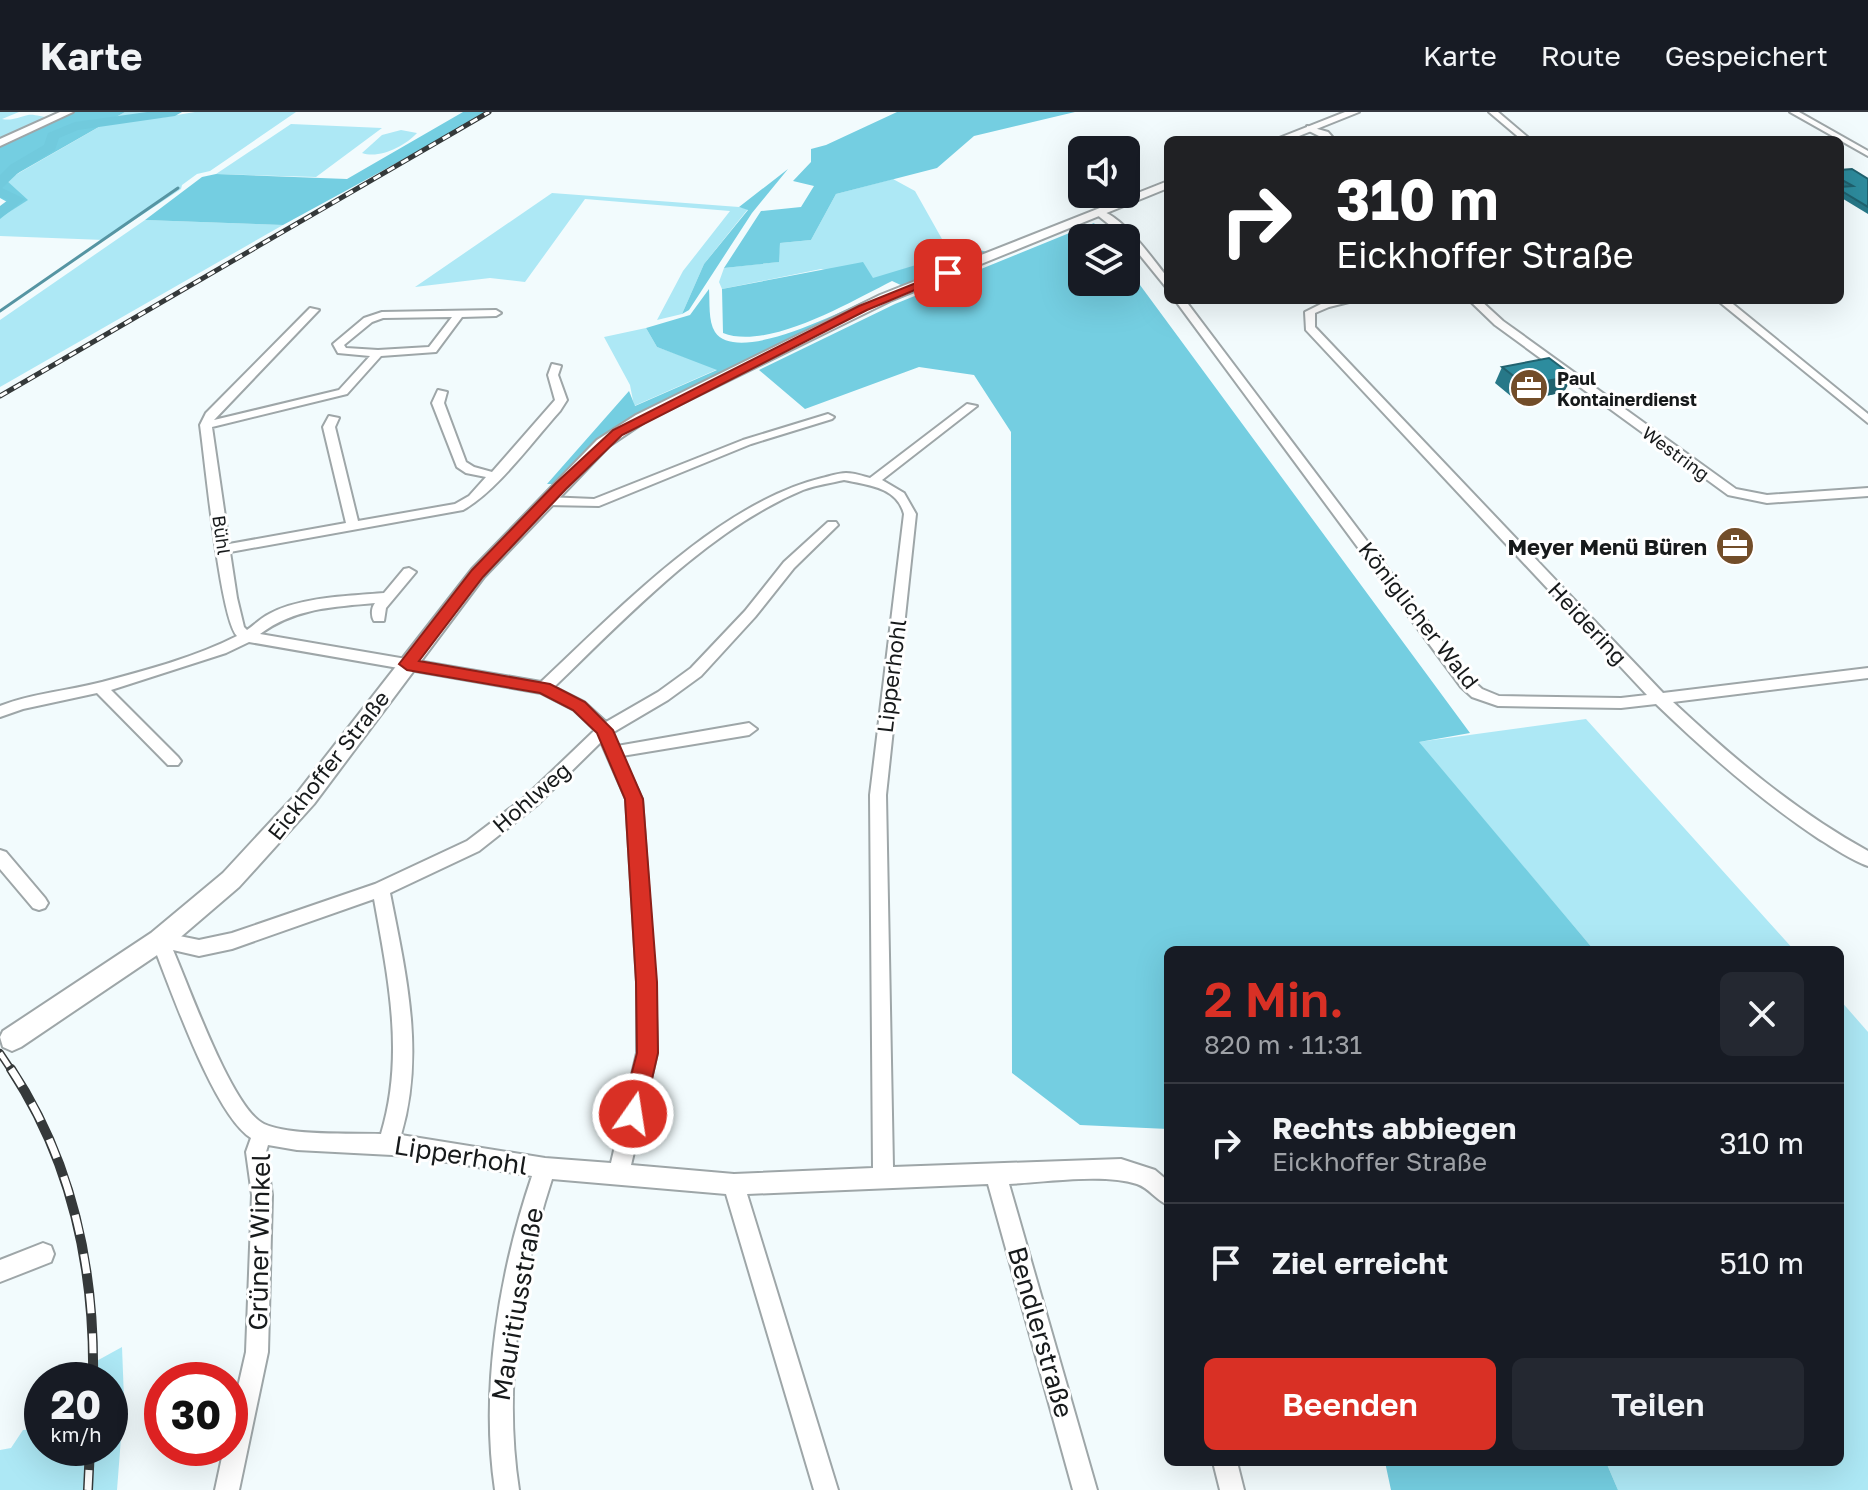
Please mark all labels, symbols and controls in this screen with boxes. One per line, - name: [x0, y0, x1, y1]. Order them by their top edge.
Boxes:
- text: Karte: [40, 33, 142, 78]
- text: Karte: [1423, 39, 1497, 72]
- text: Route: [1541, 39, 1621, 72]
- text: Gespeichert: [1665, 39, 1828, 72]
- map controls: [1068, 136, 1140, 296]
- button: sound: [1068, 136, 1140, 208]
- text: 310 m: [1336, 165, 1498, 232]
- icon: right: [1204, 168, 1308, 272]
- button: layers: [1068, 224, 1140, 296]
- text: Eickhoffer Straße: [1336, 233, 1634, 276]
- pin: [914, 239, 982, 307]
- icon: arrive: [926, 251, 970, 295]
- office icon: Paul Kontainerdienst: [1508, 367, 1550, 409]
- place label: Paul Kontainerdienst: [1557, 367, 1697, 410]
- street label: Westring: [1638, 421, 1714, 485]
- street label: Bühl: [208, 514, 236, 556]
- office icon: Meyer Menü Büren: [1714, 525, 1756, 567]
- place label: Meyer Menü Büren: [1507, 533, 1707, 560]
- street label: Königlicher Wald: [1353, 536, 1485, 694]
- street label: Heidering: [1543, 576, 1633, 670]
- street label: Lipperhohl: [871, 618, 911, 734]
- street label: Eickhoffer Straße: [261, 685, 395, 845]
- street label: Hohlweg: [487, 756, 575, 838]
- text: 2 Min.: [1204, 970, 1344, 1028]
- button: close: [1720, 972, 1804, 1056]
- text: 820 m · 11:31: [1204, 1029, 1362, 1060]
- position arrow: [591, 1072, 675, 1156]
- text: Rechts abbiegen: [1272, 1110, 1516, 1146]
- icon: right: [1204, 1121, 1248, 1165]
- text: 310 m: [1719, 1125, 1804, 1161]
- street label: Lipperhohl: [392, 1129, 530, 1181]
- text: Eickhoffer Straße: [1272, 1146, 1487, 1177]
- street label: Grüner Winkel: [242, 1153, 276, 1331]
- street label: Mauritiusstraße: [485, 1205, 549, 1403]
- icon: arrive: [1204, 1241, 1248, 1285]
- street label: Bendlerstraße: [1002, 1243, 1080, 1421]
- text: Ziel erreicht: [1272, 1245, 1448, 1281]
- text: 510 m: [1719, 1245, 1804, 1281]
- button: Beenden: [1204, 1358, 1496, 1450]
- button: Teilen: [1512, 1358, 1804, 1450]
- speed limit sign: 30: [144, 1362, 248, 1466]
- text: 20: [51, 1380, 101, 1428]
- text: km/h: [51, 1422, 101, 1446]

